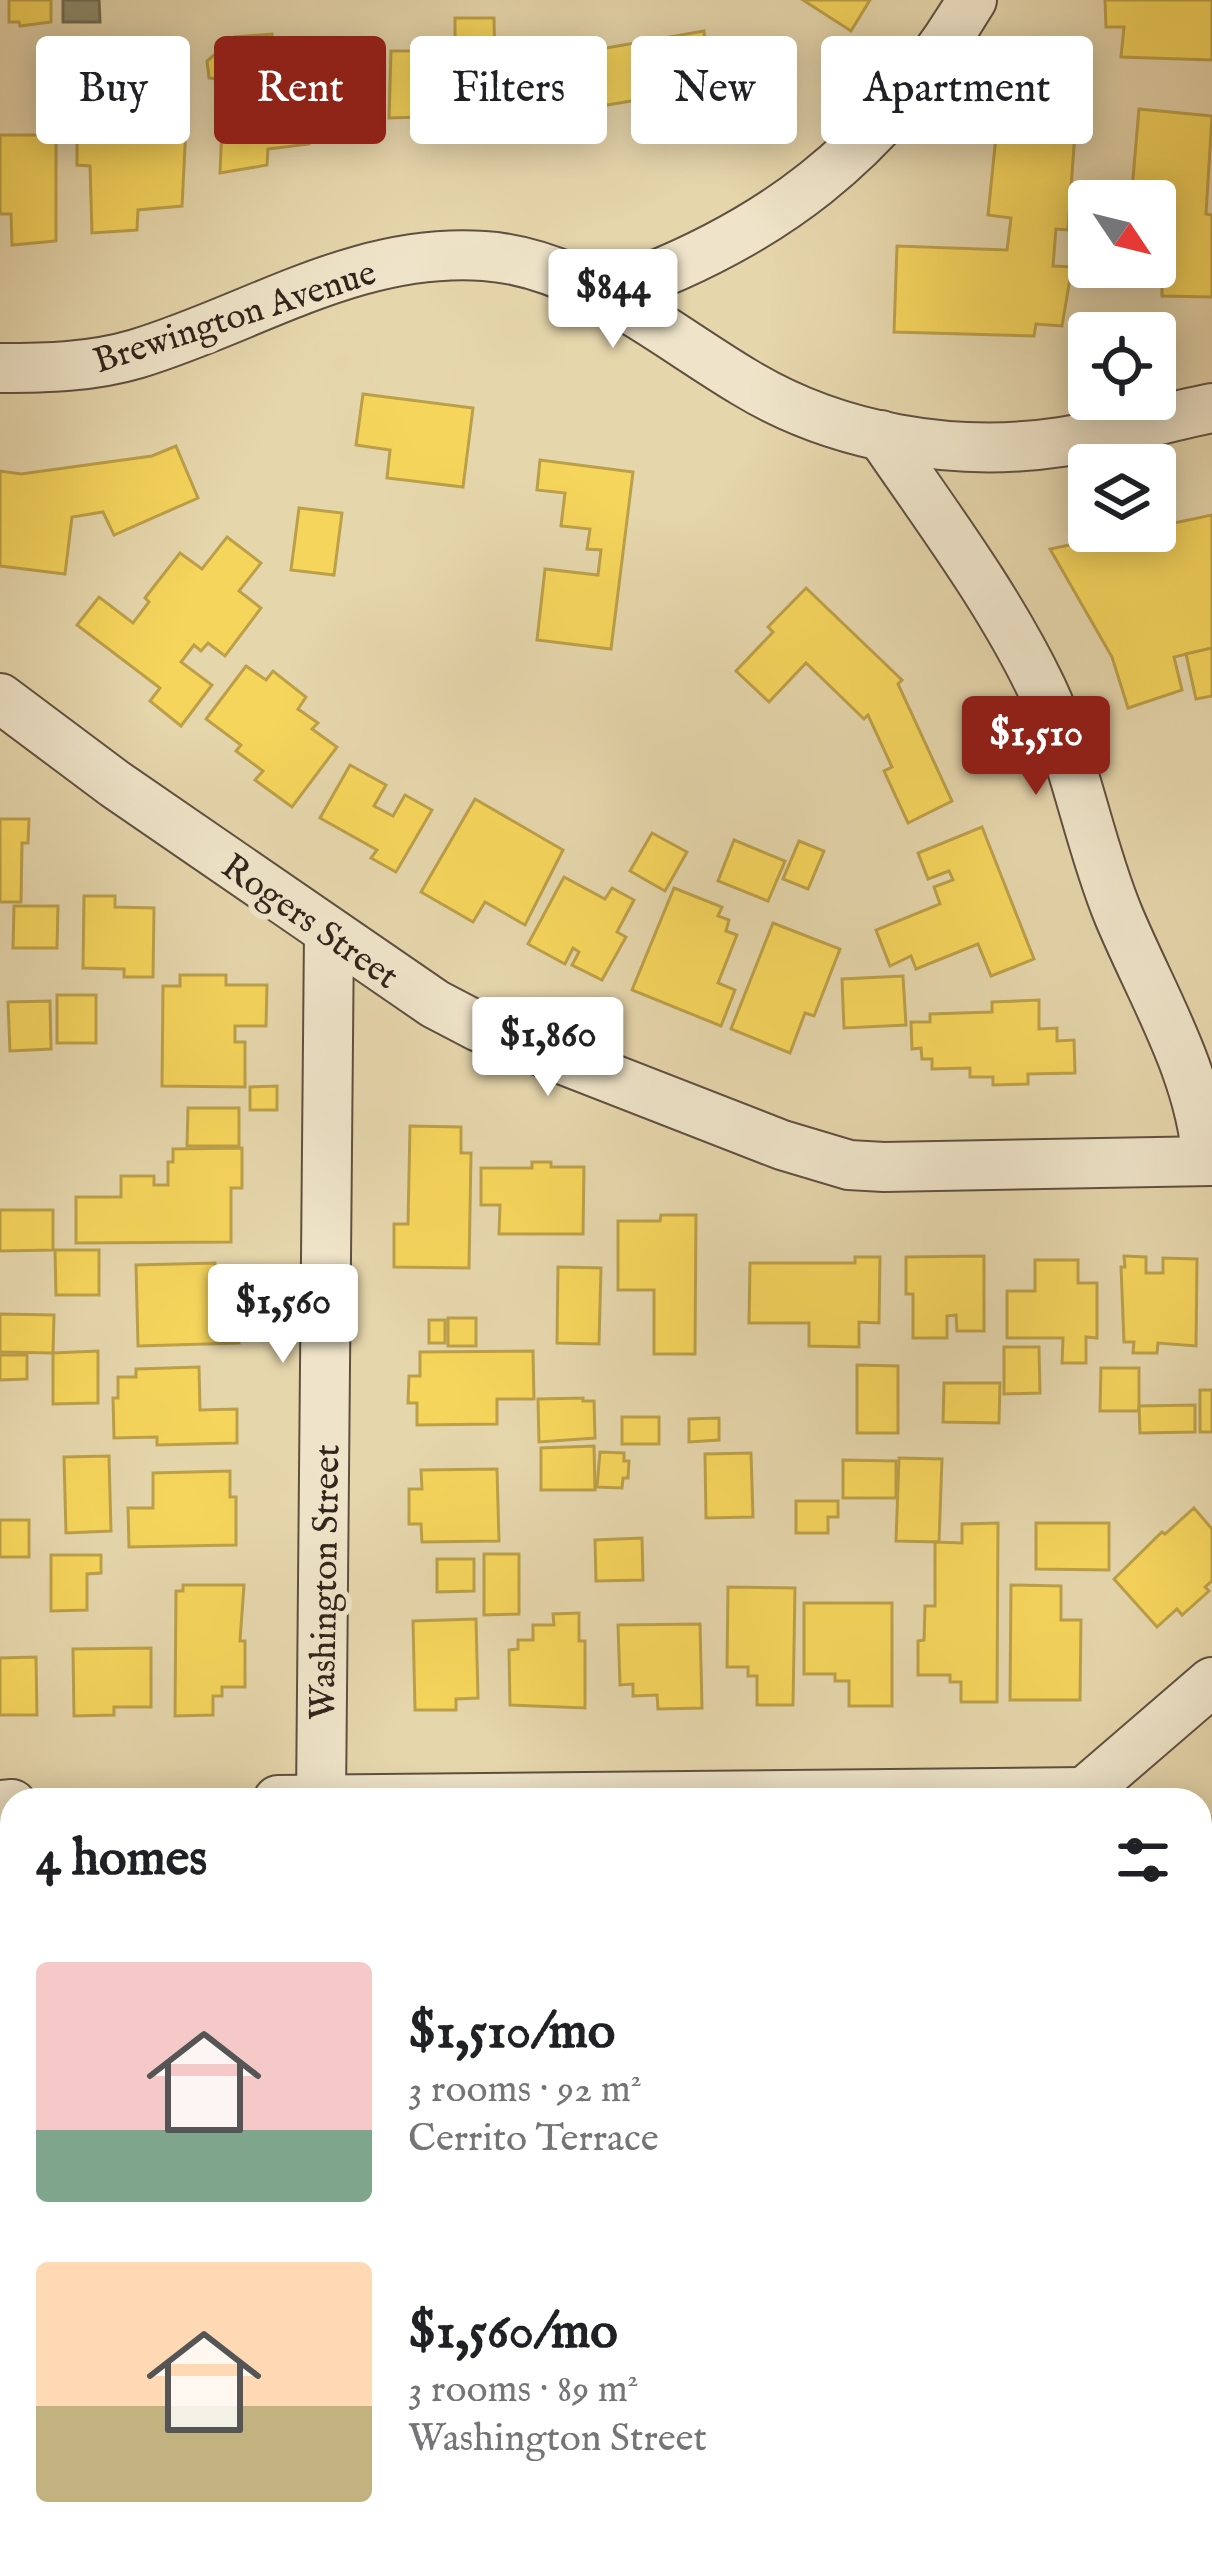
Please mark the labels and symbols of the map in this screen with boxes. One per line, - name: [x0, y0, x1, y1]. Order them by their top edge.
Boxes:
- north arrow: [1068, 180, 1176, 288]
- pin: $844: [542, 249, 684, 351]
- street label: Brewington Avenue: [88, 251, 382, 385]
- pin: $1,510: [938, 696, 1134, 798]
- street label: Rogers Street: [212, 845, 407, 1000]
- pin: $1,860: [450, 997, 646, 1099]
- pin: $1,560: [185, 1264, 381, 1366]
- street label: Washington Street: [301, 1444, 351, 1720]

